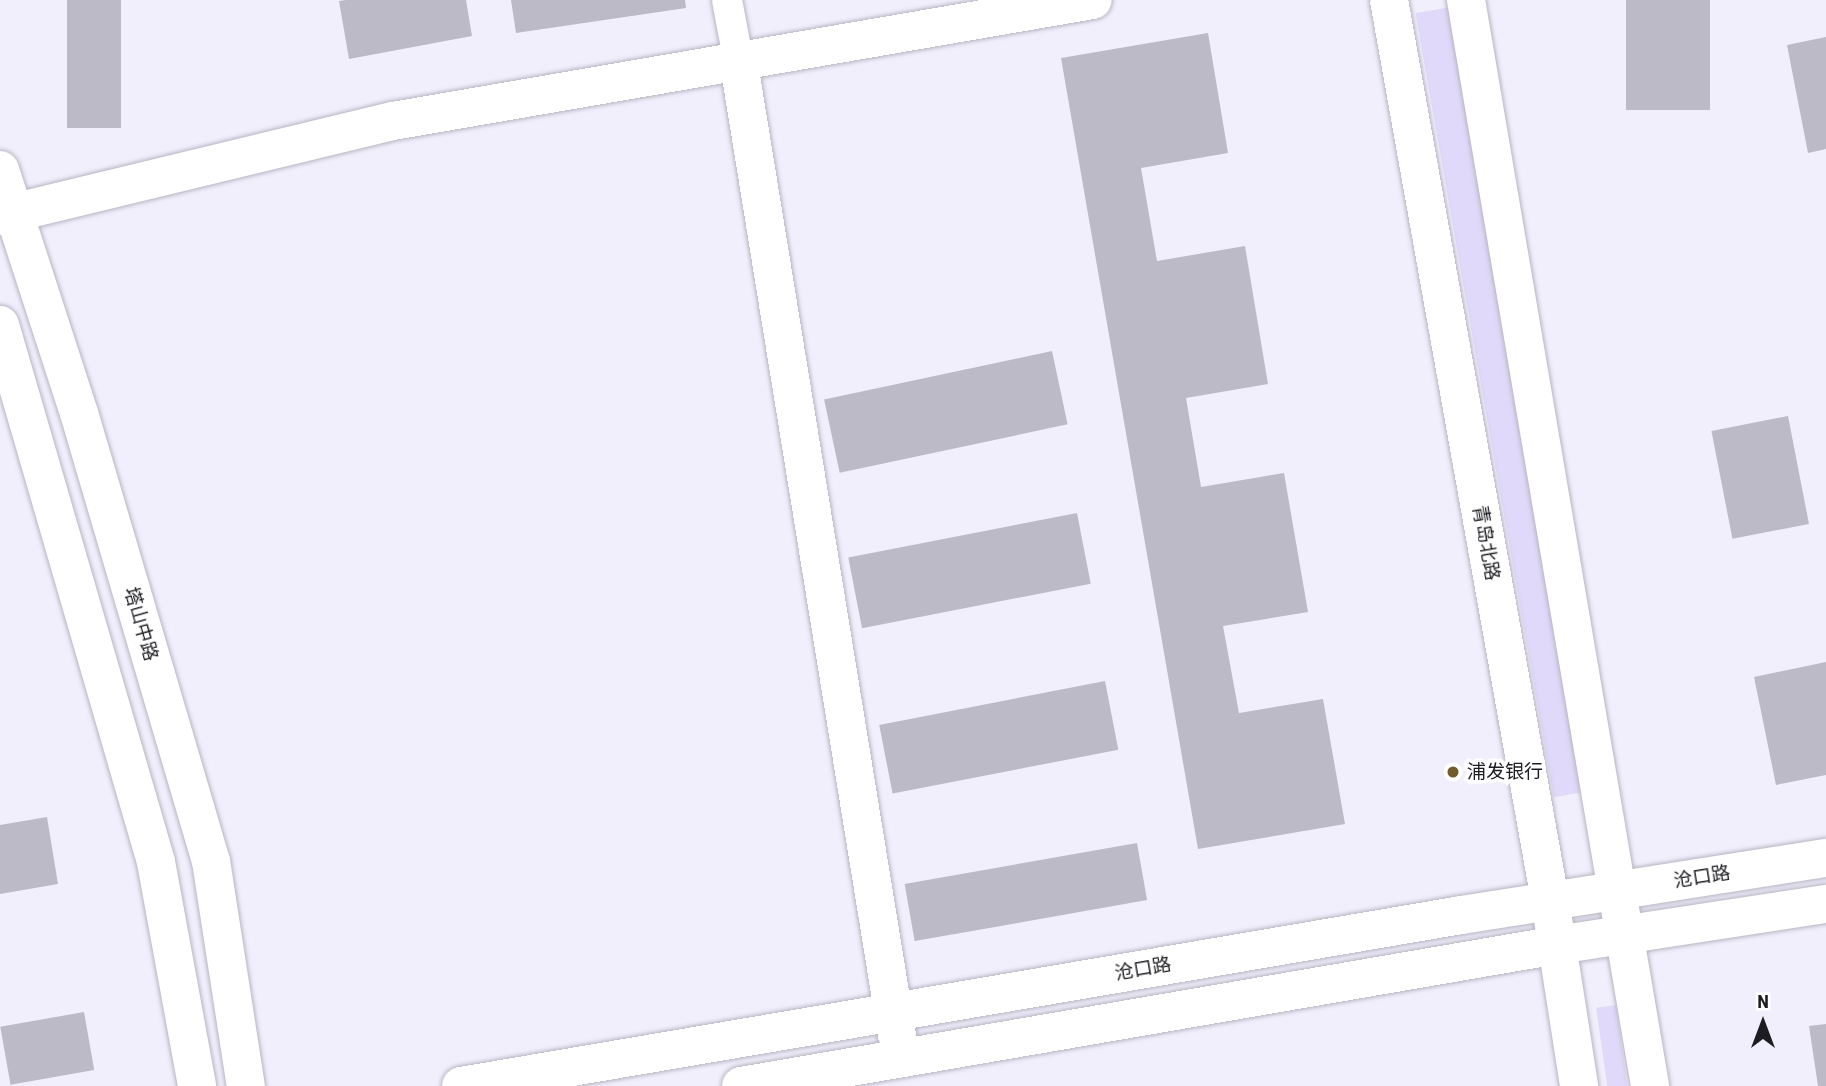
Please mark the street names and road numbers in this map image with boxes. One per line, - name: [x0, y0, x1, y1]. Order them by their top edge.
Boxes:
- street label: 青岛北路: [1468, 504, 1504, 582]
- street label: 塔山中路: [120, 584, 162, 664]
- street label: 沧口路: [1672, 861, 1732, 893]
- street label: 沧口路: [1113, 953, 1173, 985]

